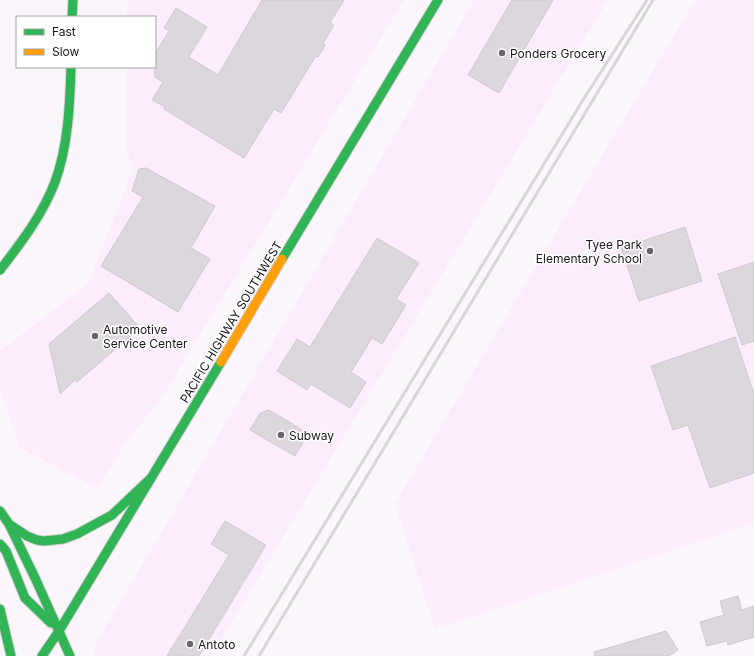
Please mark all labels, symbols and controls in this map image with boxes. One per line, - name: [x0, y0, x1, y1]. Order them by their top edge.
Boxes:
- legend: [16, 16, 156, 68]
- text: Fast: [52, 24, 76, 39]
- text: Slow: [52, 44, 80, 59]
- place label: Ponders Grocery: [510, 46, 606, 61]
- marker: Ponders Grocery: [497, 48, 507, 58]
- place label: Tyee Park Elementary School: [536, 237, 642, 266]
- street label: PACIFIC HIGHWAY SOUTHWEST: [177, 238, 285, 406]
- marker: Tyee Park Elementary School: [645, 246, 655, 256]
- place label: Automotive Service Center: [103, 322, 188, 351]
- marker: Automotive Service Center: [90, 331, 100, 341]
- place label: Subway: [289, 428, 334, 443]
- marker: Subway: [276, 430, 286, 440]
- place label: Antoto: [198, 637, 235, 652]
- marker: Antoto: [185, 639, 195, 649]

